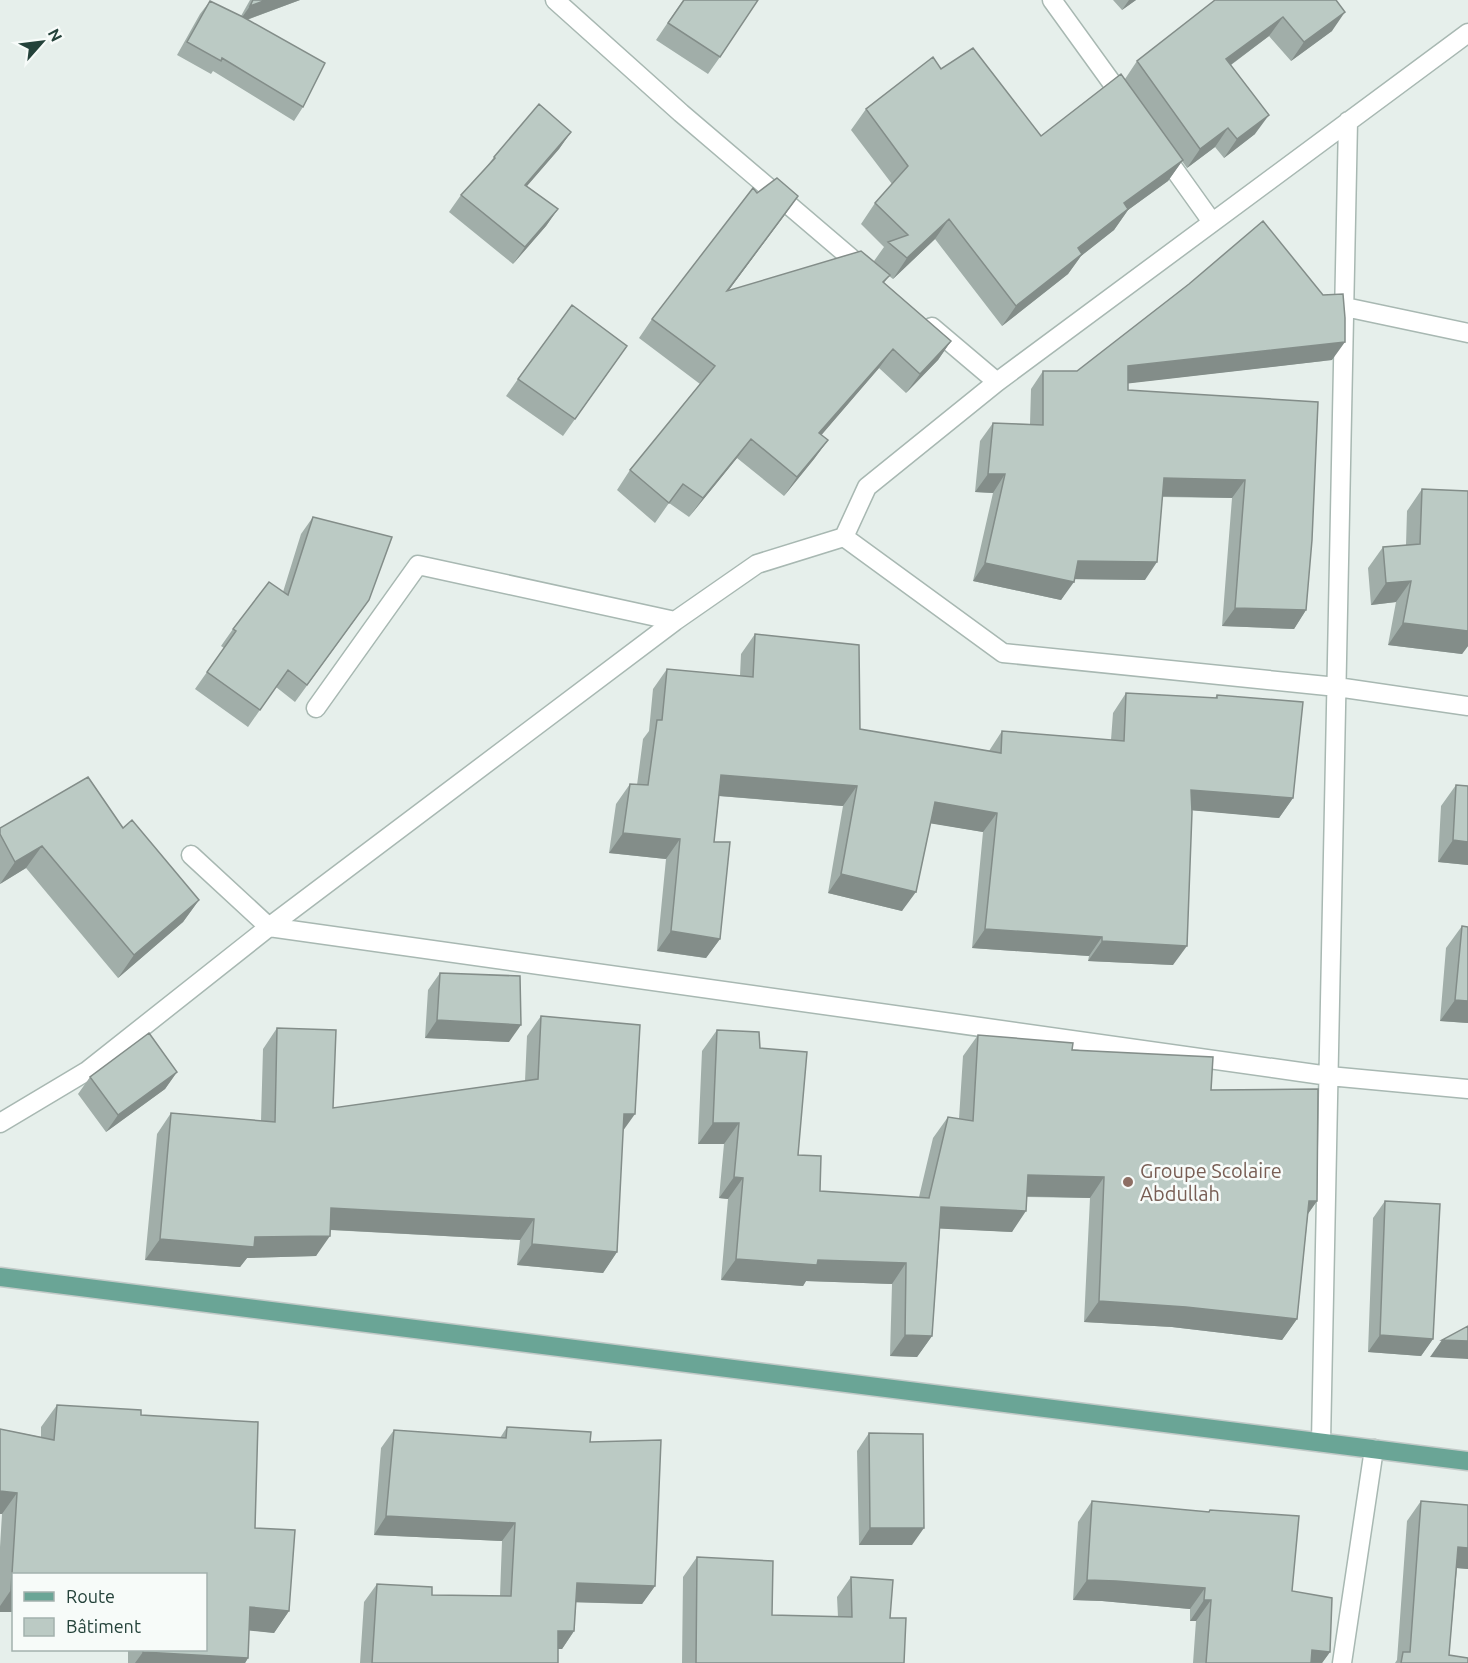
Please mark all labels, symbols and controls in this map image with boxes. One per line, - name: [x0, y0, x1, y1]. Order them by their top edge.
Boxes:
- north arrow: [12, 12, 72, 72]
- text: N: [44, 25, 66, 44]
- place label: Groupe Scolaire Abdullah: [1140, 1159, 1282, 1205]
- marker: Groupe Scolaire Abdullah: [1121, 1175, 1135, 1189]
- legend: [12, 1573, 207, 1651]
- text: Route: [66, 1586, 115, 1606]
- text: Bâtiment: [66, 1616, 141, 1636]

